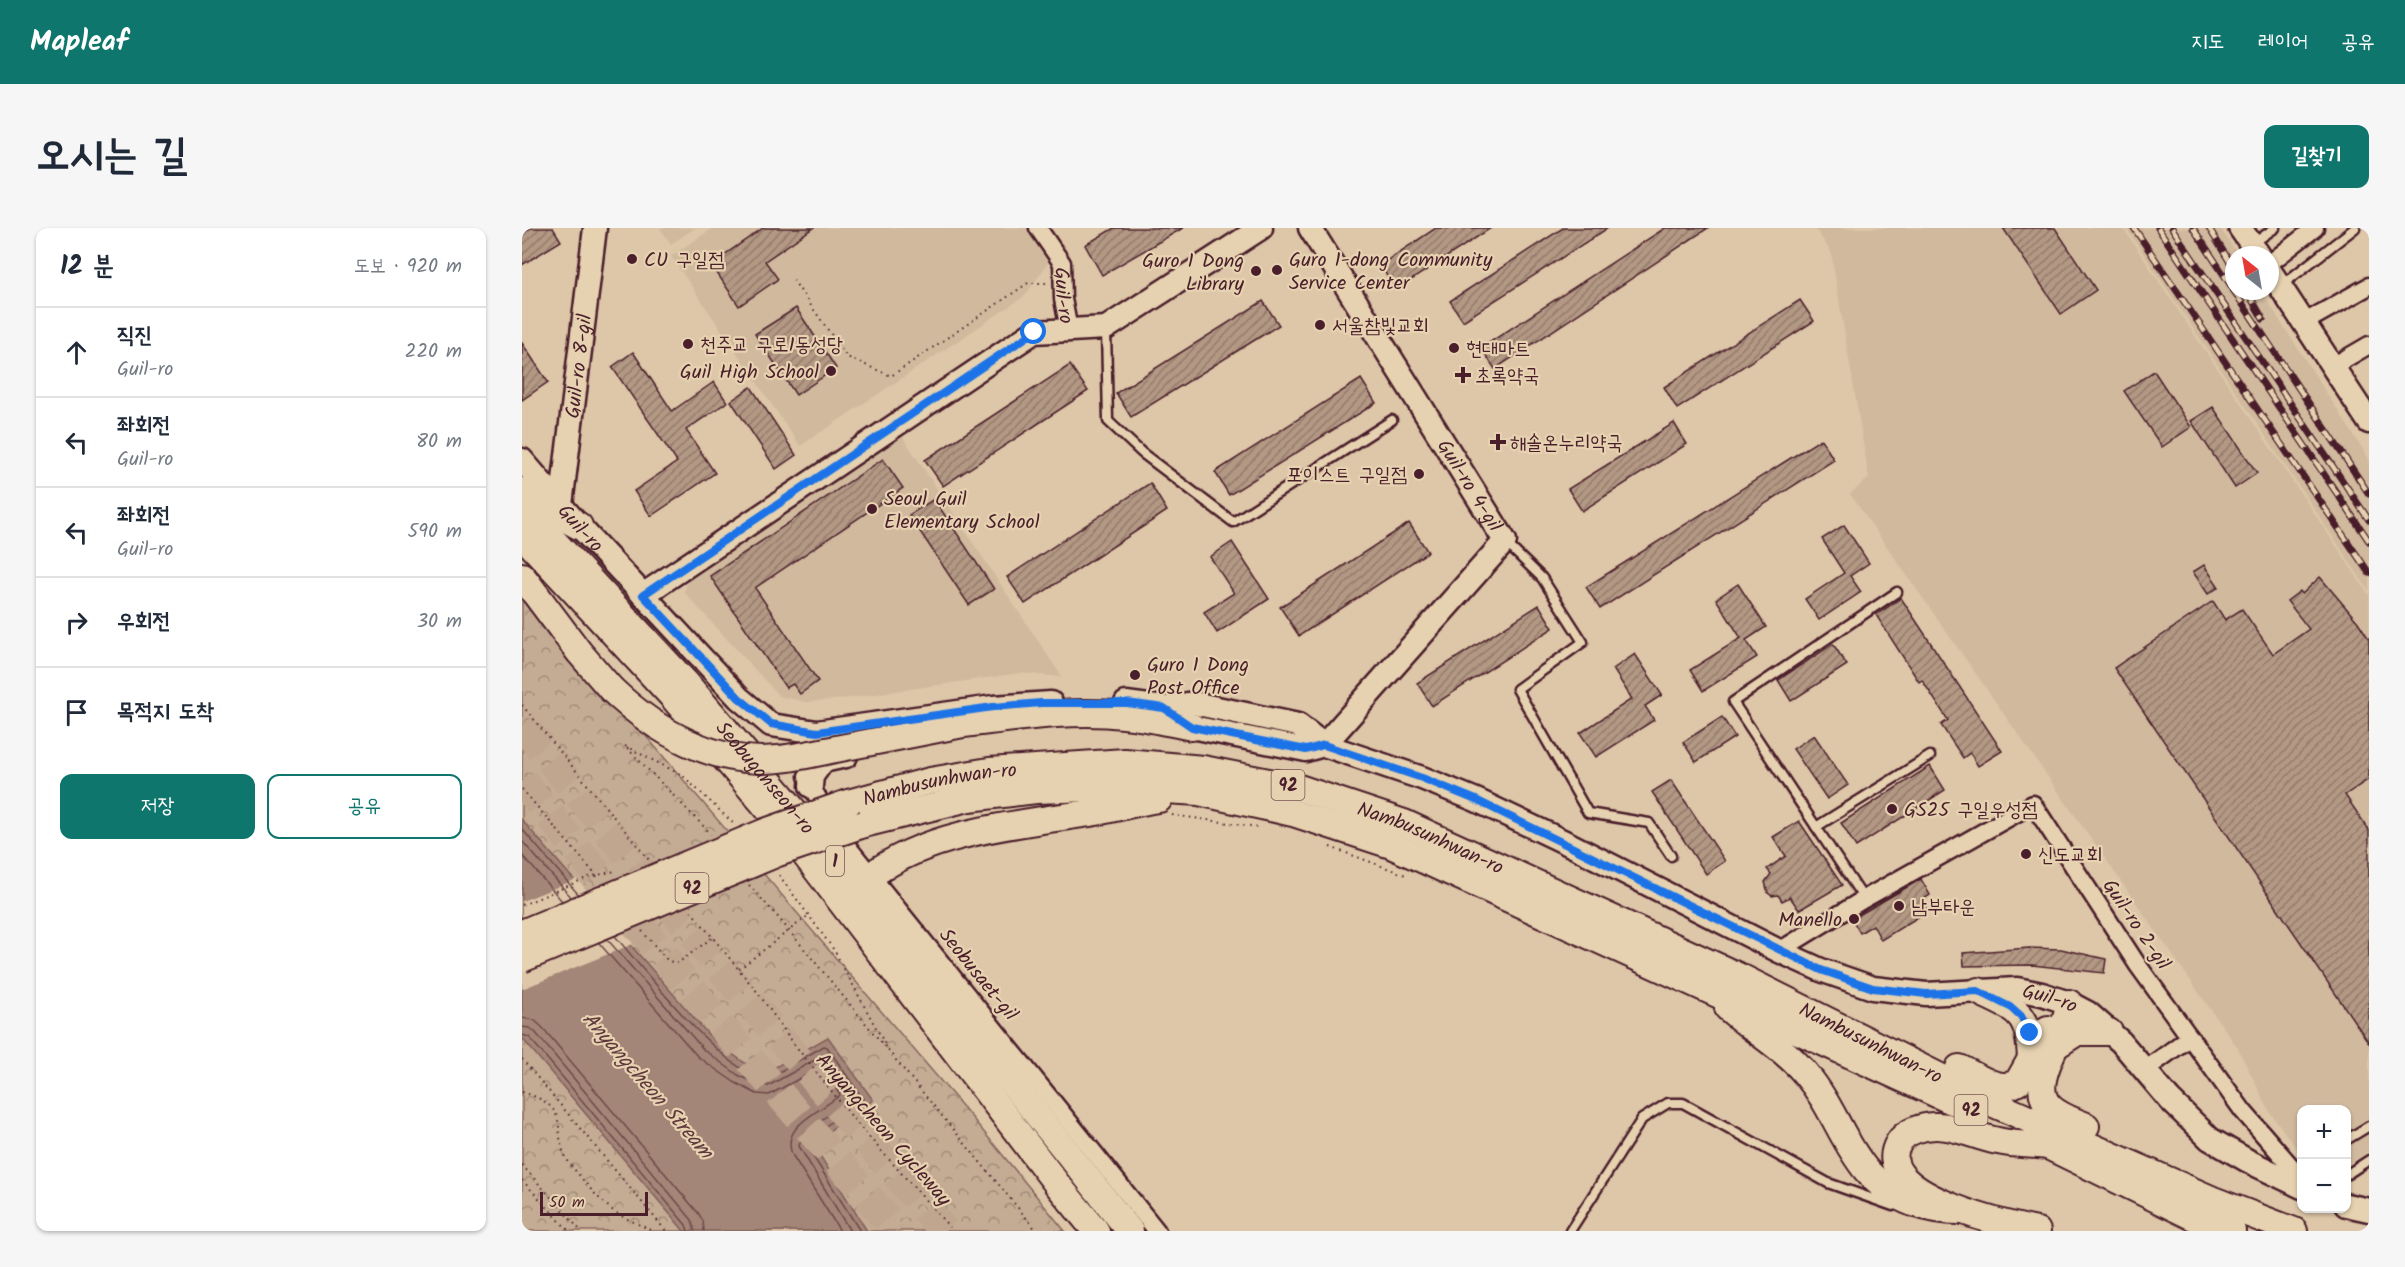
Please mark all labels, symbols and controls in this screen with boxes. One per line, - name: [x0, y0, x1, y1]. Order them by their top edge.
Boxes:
- text: Mapleaf: [30, 20, 128, 65]
- text: 지도: [2191, 26, 2225, 59]
- text: 레이어: [2258, 26, 2308, 59]
- text: 공유: [2341, 26, 2375, 59]
- text: 오시는 길: [36, 123, 187, 190]
- button: 길찾기: [2264, 125, 2369, 188]
- place label: CU 구일점: [644, 245, 724, 277]
- place label: Guro 1-dong Community Service Center: [1289, 245, 1493, 300]
- text: 12 분: [60, 246, 114, 288]
- place label: Guro 1 Dong Library: [1142, 246, 1245, 301]
- north arrow: [2225, 246, 2279, 300]
- text: 도보 · 920 m: [354, 251, 462, 283]
- marker: CU 구일점: [625, 252, 639, 266]
- marker: Guro 1-dong Community Service Center: [1270, 263, 1284, 277]
- marker: Guro 1 Dong Library: [1249, 264, 1263, 278]
- street label: Guil-ro: [1044, 267, 1081, 327]
- place label: 서울참빛교회: [1332, 311, 1429, 343]
- street label: Guil-ro 8-gil: [558, 312, 602, 420]
- route start: [1020, 318, 1046, 344]
- marker: 서울참빛교회: [1313, 318, 1327, 332]
- text: 직진: [117, 319, 152, 354]
- place label: 천주교 구로1동성당: [700, 330, 843, 362]
- place label: 현대마트: [1466, 334, 1530, 366]
- icon: ahead: [60, 336, 93, 369]
- text: 220 m: [405, 336, 462, 368]
- marker: 천주교 구로1동성당: [681, 337, 695, 351]
- marker: 현대마트: [1447, 341, 1461, 355]
- text: Guil-ro: [117, 354, 173, 386]
- place label: Guil High School: [680, 357, 819, 389]
- place label: 초록약국: [1475, 361, 1539, 393]
- marker: Guil High School: [824, 364, 838, 378]
- marker: 초록약국: [1456, 368, 1470, 382]
- text: 좌회전: [117, 409, 170, 444]
- icon: left: [60, 426, 93, 459]
- text: 80 m: [416, 426, 462, 458]
- place label: 해솔온누리약국: [1510, 428, 1623, 460]
- street label: Guil-ro 4-gil: [1427, 434, 1510, 539]
- marker: 해솔온누리약국: [1491, 435, 1505, 449]
- text: Guil-ro: [117, 444, 173, 476]
- place label: 포이스트 구일점: [1286, 460, 1407, 492]
- marker: 포이스트 구일점: [1412, 467, 1426, 481]
- place label: Seoul Guil Elementary School: [884, 484, 1040, 539]
- street label: Guil-ro: [549, 498, 610, 561]
- text: 좌회전: [117, 499, 170, 534]
- marker: Seoul Guil Elementary School: [865, 502, 879, 516]
- icon: left: [60, 516, 93, 549]
- text: 590 m: [408, 516, 462, 548]
- text: Guil-ro: [117, 534, 173, 566]
- text: 우회전: [117, 605, 170, 640]
- icon: right: [60, 606, 93, 639]
- text: 30 m: [417, 606, 462, 638]
- place label: Guro 1 Dong Post Office: [1147, 650, 1249, 705]
- marker: Guro 1 Dong Post Office: [1128, 668, 1142, 682]
- text: 목적지 도착: [117, 695, 214, 730]
- icon: arrive: [60, 696, 93, 729]
- street label: Seobuganseon-ro: [707, 715, 822, 842]
- street label: Nambusunhwan-ro: [859, 755, 1018, 816]
- road number: 92: [1272, 770, 1305, 800]
- button: 저장: [60, 774, 255, 839]
- button: 공유: [267, 774, 462, 839]
- street label: Nambusunhwan-ro: [1352, 794, 1509, 885]
- place label: GS25 구일우성점: [1904, 795, 2038, 827]
- marker: GS25 구일우성점: [1885, 802, 1899, 816]
- place label: 신도교회: [2038, 840, 2102, 872]
- road number: 1: [826, 846, 844, 876]
- marker: 신도교회: [2019, 847, 2033, 861]
- road number: 92: [676, 873, 708, 903]
- street label: Guil-ro 2-gil: [2093, 873, 2178, 977]
- place label: 남부타운: [1911, 892, 1975, 924]
- marker: 남부타운: [1892, 899, 1906, 913]
- place label: Manello: [1778, 905, 1842, 937]
- marker: Manello: [1847, 912, 1861, 926]
- street label: Seobusaet-gil: [930, 922, 1025, 1029]
- street label: Guil-ro: [2019, 976, 2083, 1023]
- street label: Nambusunhwan-ro: [1793, 995, 1947, 1094]
- water label: Anyangcheon Stream: [573, 1005, 722, 1169]
- route end: [2016, 1019, 2042, 1045]
- street label: Anyangcheon Cycleway: [807, 1046, 959, 1215]
- road number: 92: [1954, 1095, 1988, 1125]
- map controls: [2297, 1105, 2351, 1213]
- button: +: [2297, 1105, 2351, 1159]
- button: −: [2297, 1159, 2351, 1213]
- scale bar: [540, 1189, 648, 1216]
- text: 50 m: [549, 1190, 585, 1215]

